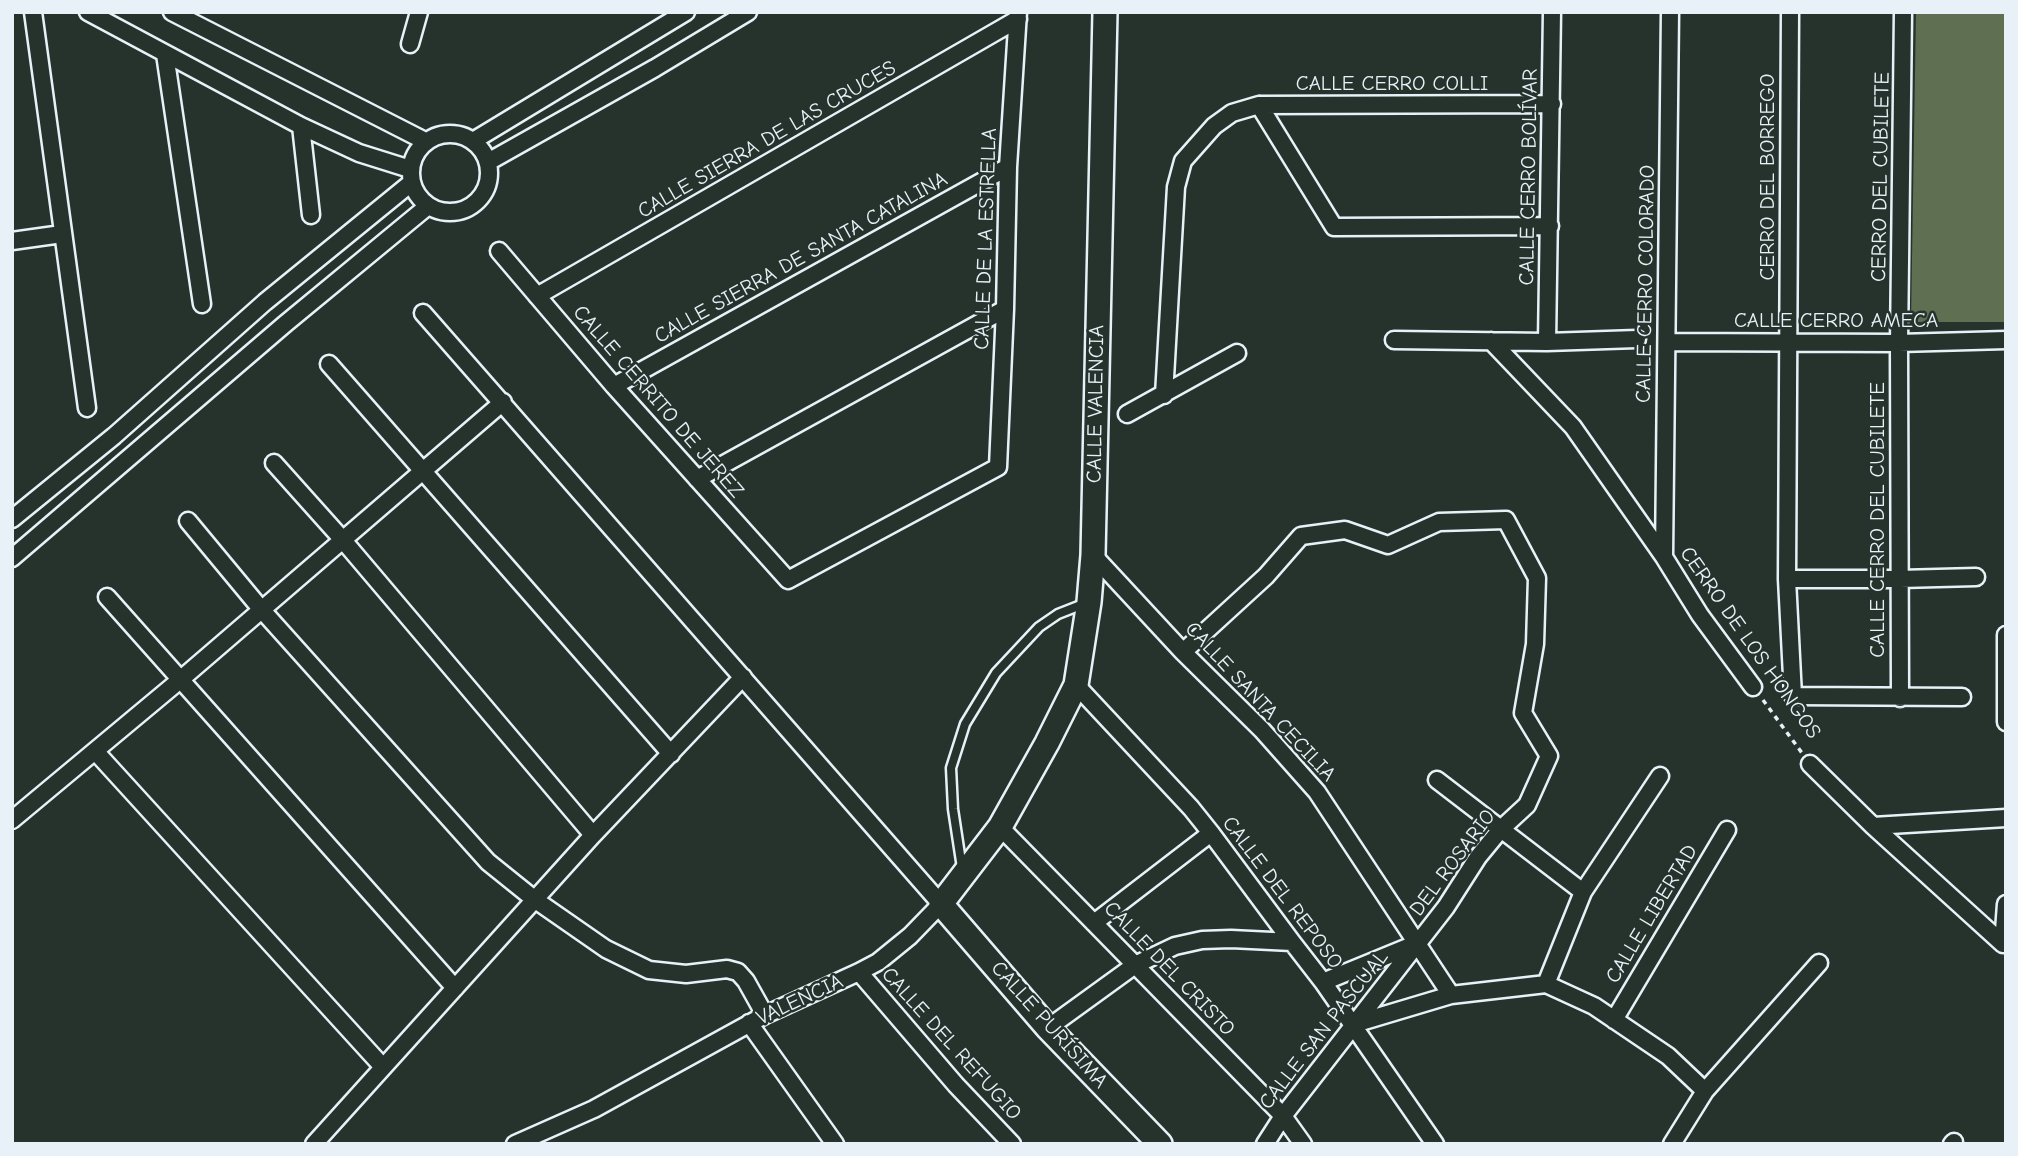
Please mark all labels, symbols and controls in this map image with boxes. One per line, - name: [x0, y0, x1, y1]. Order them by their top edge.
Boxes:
- street label: CALLE SIERRA DE LAS CRUCES: [633, 56, 901, 224]
- street label: CALLE CERRO BOLÍVAR: [1515, 68, 1543, 286]
- street label: CALLE CERRO COLLI: [1296, 71, 1488, 97]
- street label: CERRO DEL CUBILETE: [1867, 72, 1895, 282]
- street label: CERRO DEL BORREGO: [1755, 73, 1781, 281]
- street label: CALLE DE LA ESTRELLA: [970, 128, 1002, 350]
- street label: CALLE CERRO COLORADO: [1631, 165, 1661, 403]
- street label: CALLE SIERRA DE SANTA CATALINA: [650, 167, 952, 349]
- street label: CALLE CERRITO DE JEREZ: [567, 300, 749, 504]
- street label: CALLE CERRO AMECA: [1734, 308, 1938, 334]
- street label: CALLE VALENCIA: [1082, 325, 1110, 483]
- street label: CALLE CERRO DEL CUBILETE: [1865, 382, 1891, 658]
- street label: CERRO DE LOS HONGOS: [1674, 542, 1826, 744]
- street label: CALLE SANTA CECILIA: [1179, 617, 1341, 787]
- street label: DEL ROSARIO: [1405, 805, 1501, 921]
- street label: CALLE DEL REPOSO: [1216, 812, 1348, 974]
- street label: CALLE LIBERTAD: [1601, 840, 1703, 988]
- street label: CALLE DEL CRISTO: [1098, 896, 1240, 1042]
- street label: CALLE SAN PASCUAL: [1254, 945, 1394, 1115]
- street label: CALLE PURÍSIMA: [985, 956, 1113, 1094]
- street label: CALLE DEL REFUGIO: [876, 962, 1026, 1126]
- street label: VALENCIA: [753, 969, 847, 1031]

